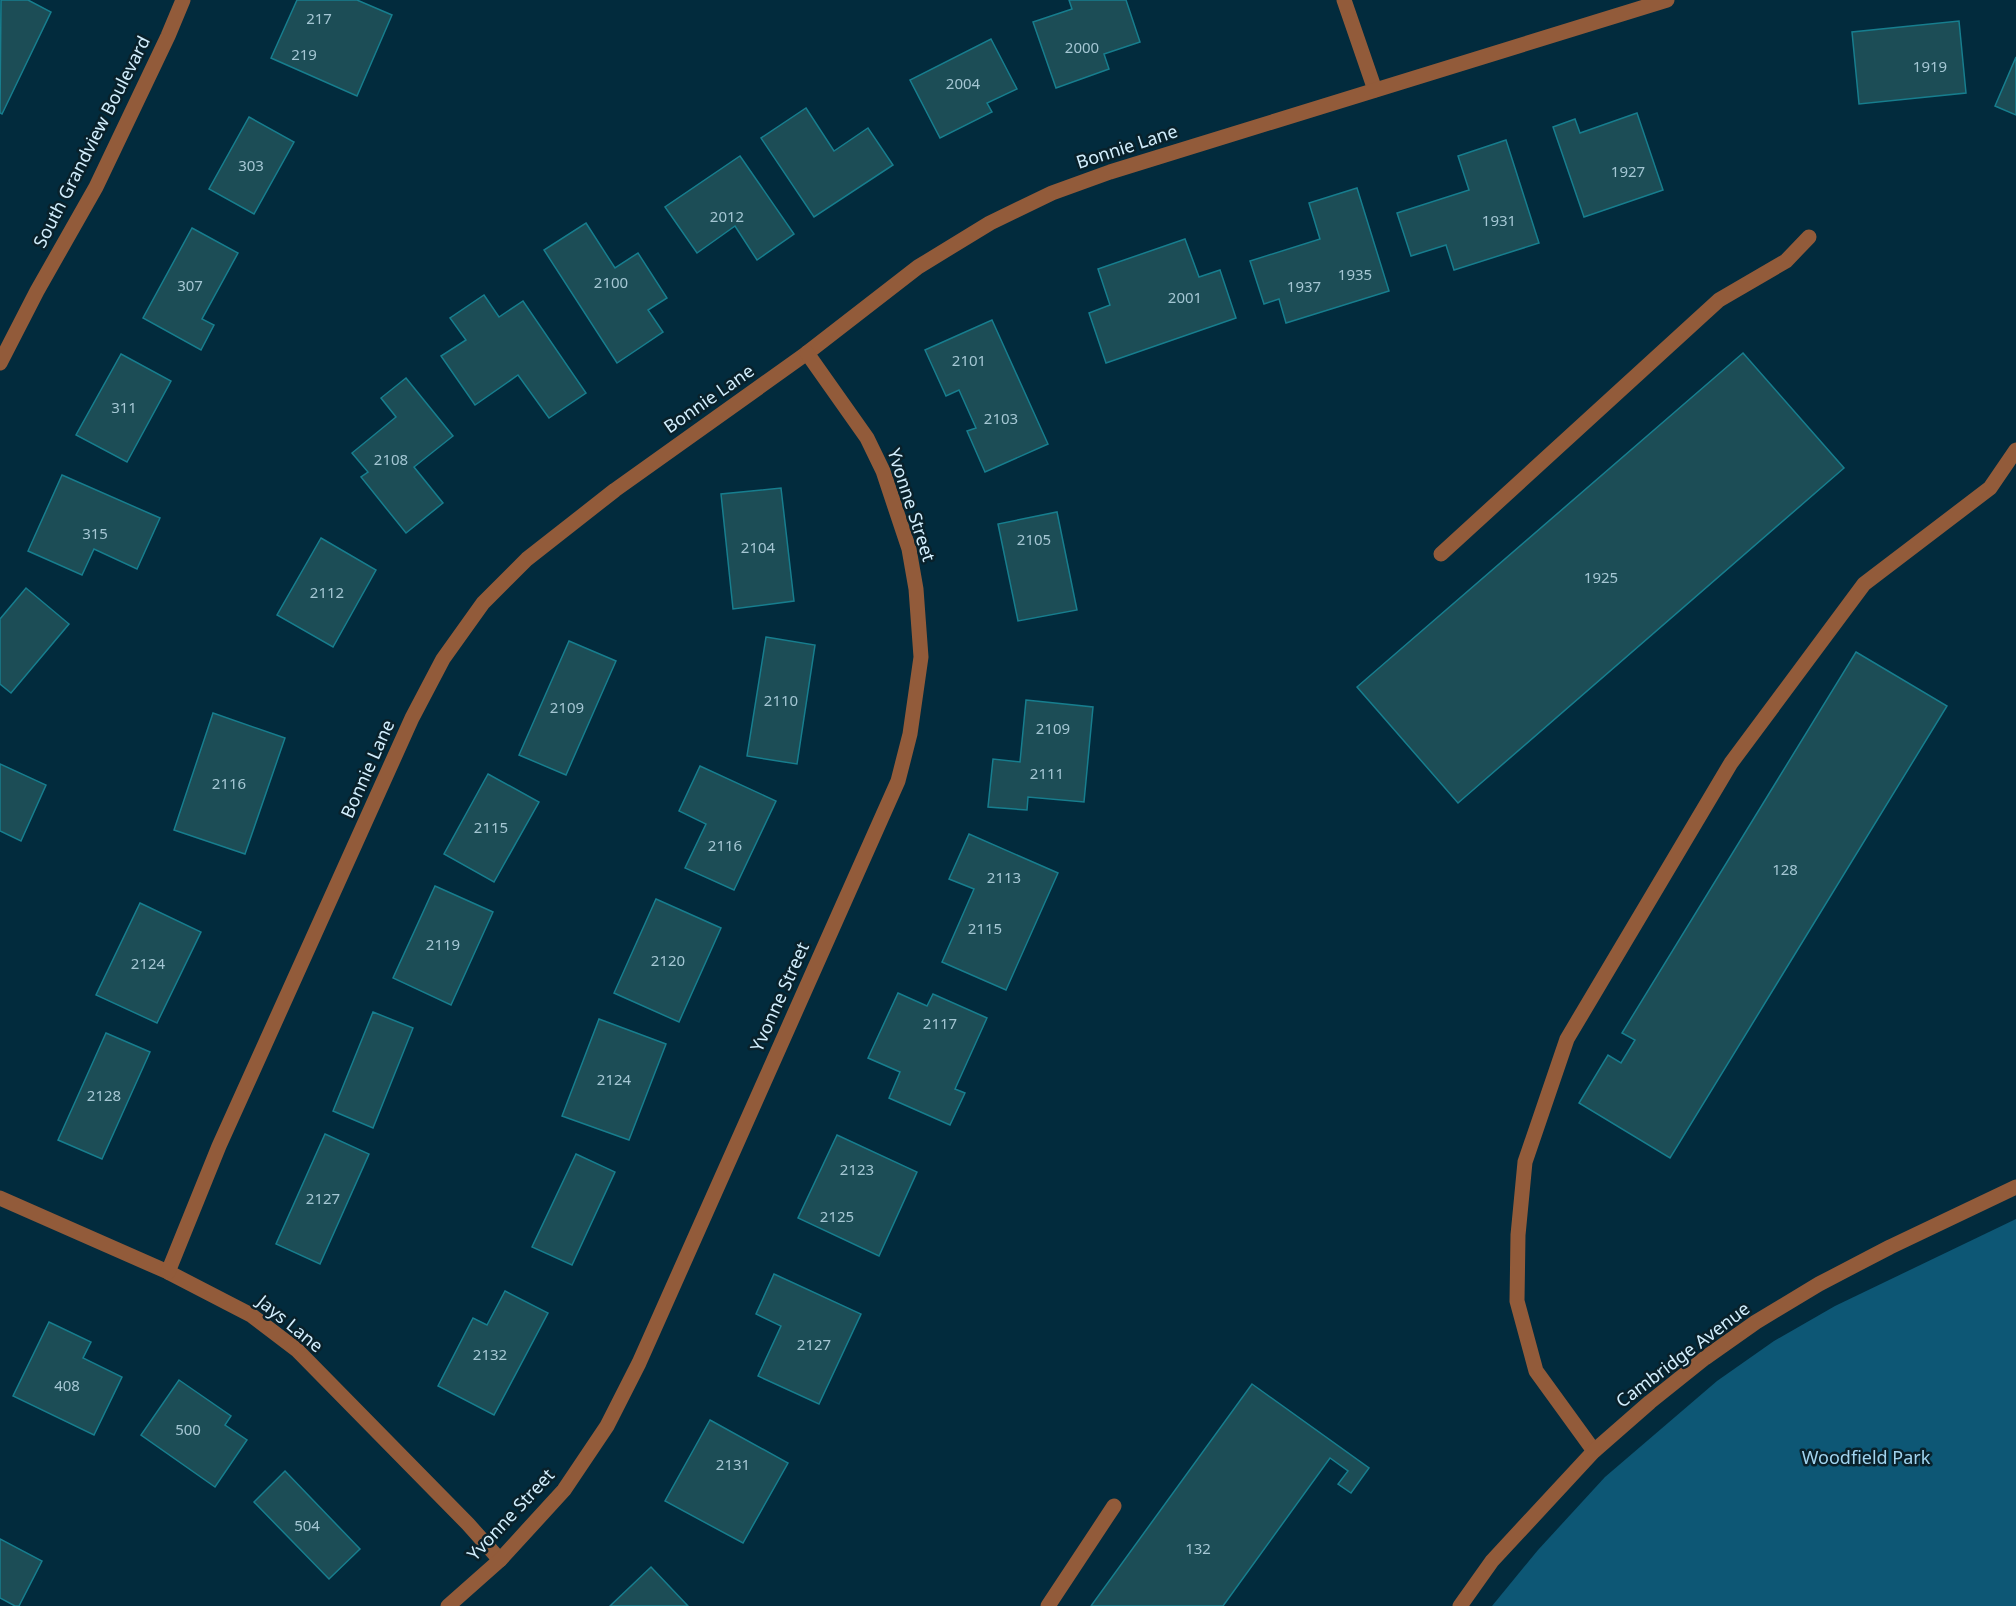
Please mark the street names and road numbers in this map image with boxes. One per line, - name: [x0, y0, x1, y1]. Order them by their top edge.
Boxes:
- street label: South Grandview Boulevard: [27, 32, 155, 252]
- street label: Bonnie Lane: [1073, 118, 1180, 174]
- street label: Bonnie Lane: [658, 358, 758, 438]
- street label: Yvonne Street: [882, 445, 942, 565]
- street label: Bonnie Lane: [335, 716, 399, 821]
- street label: Yvonne Street: [744, 938, 814, 1055]
- street label: Jays Lane: [251, 1288, 329, 1357]
- street label: Cambridge Avenue: [1611, 1296, 1754, 1412]
- street label: Yvonne Street: [461, 1463, 559, 1565]

